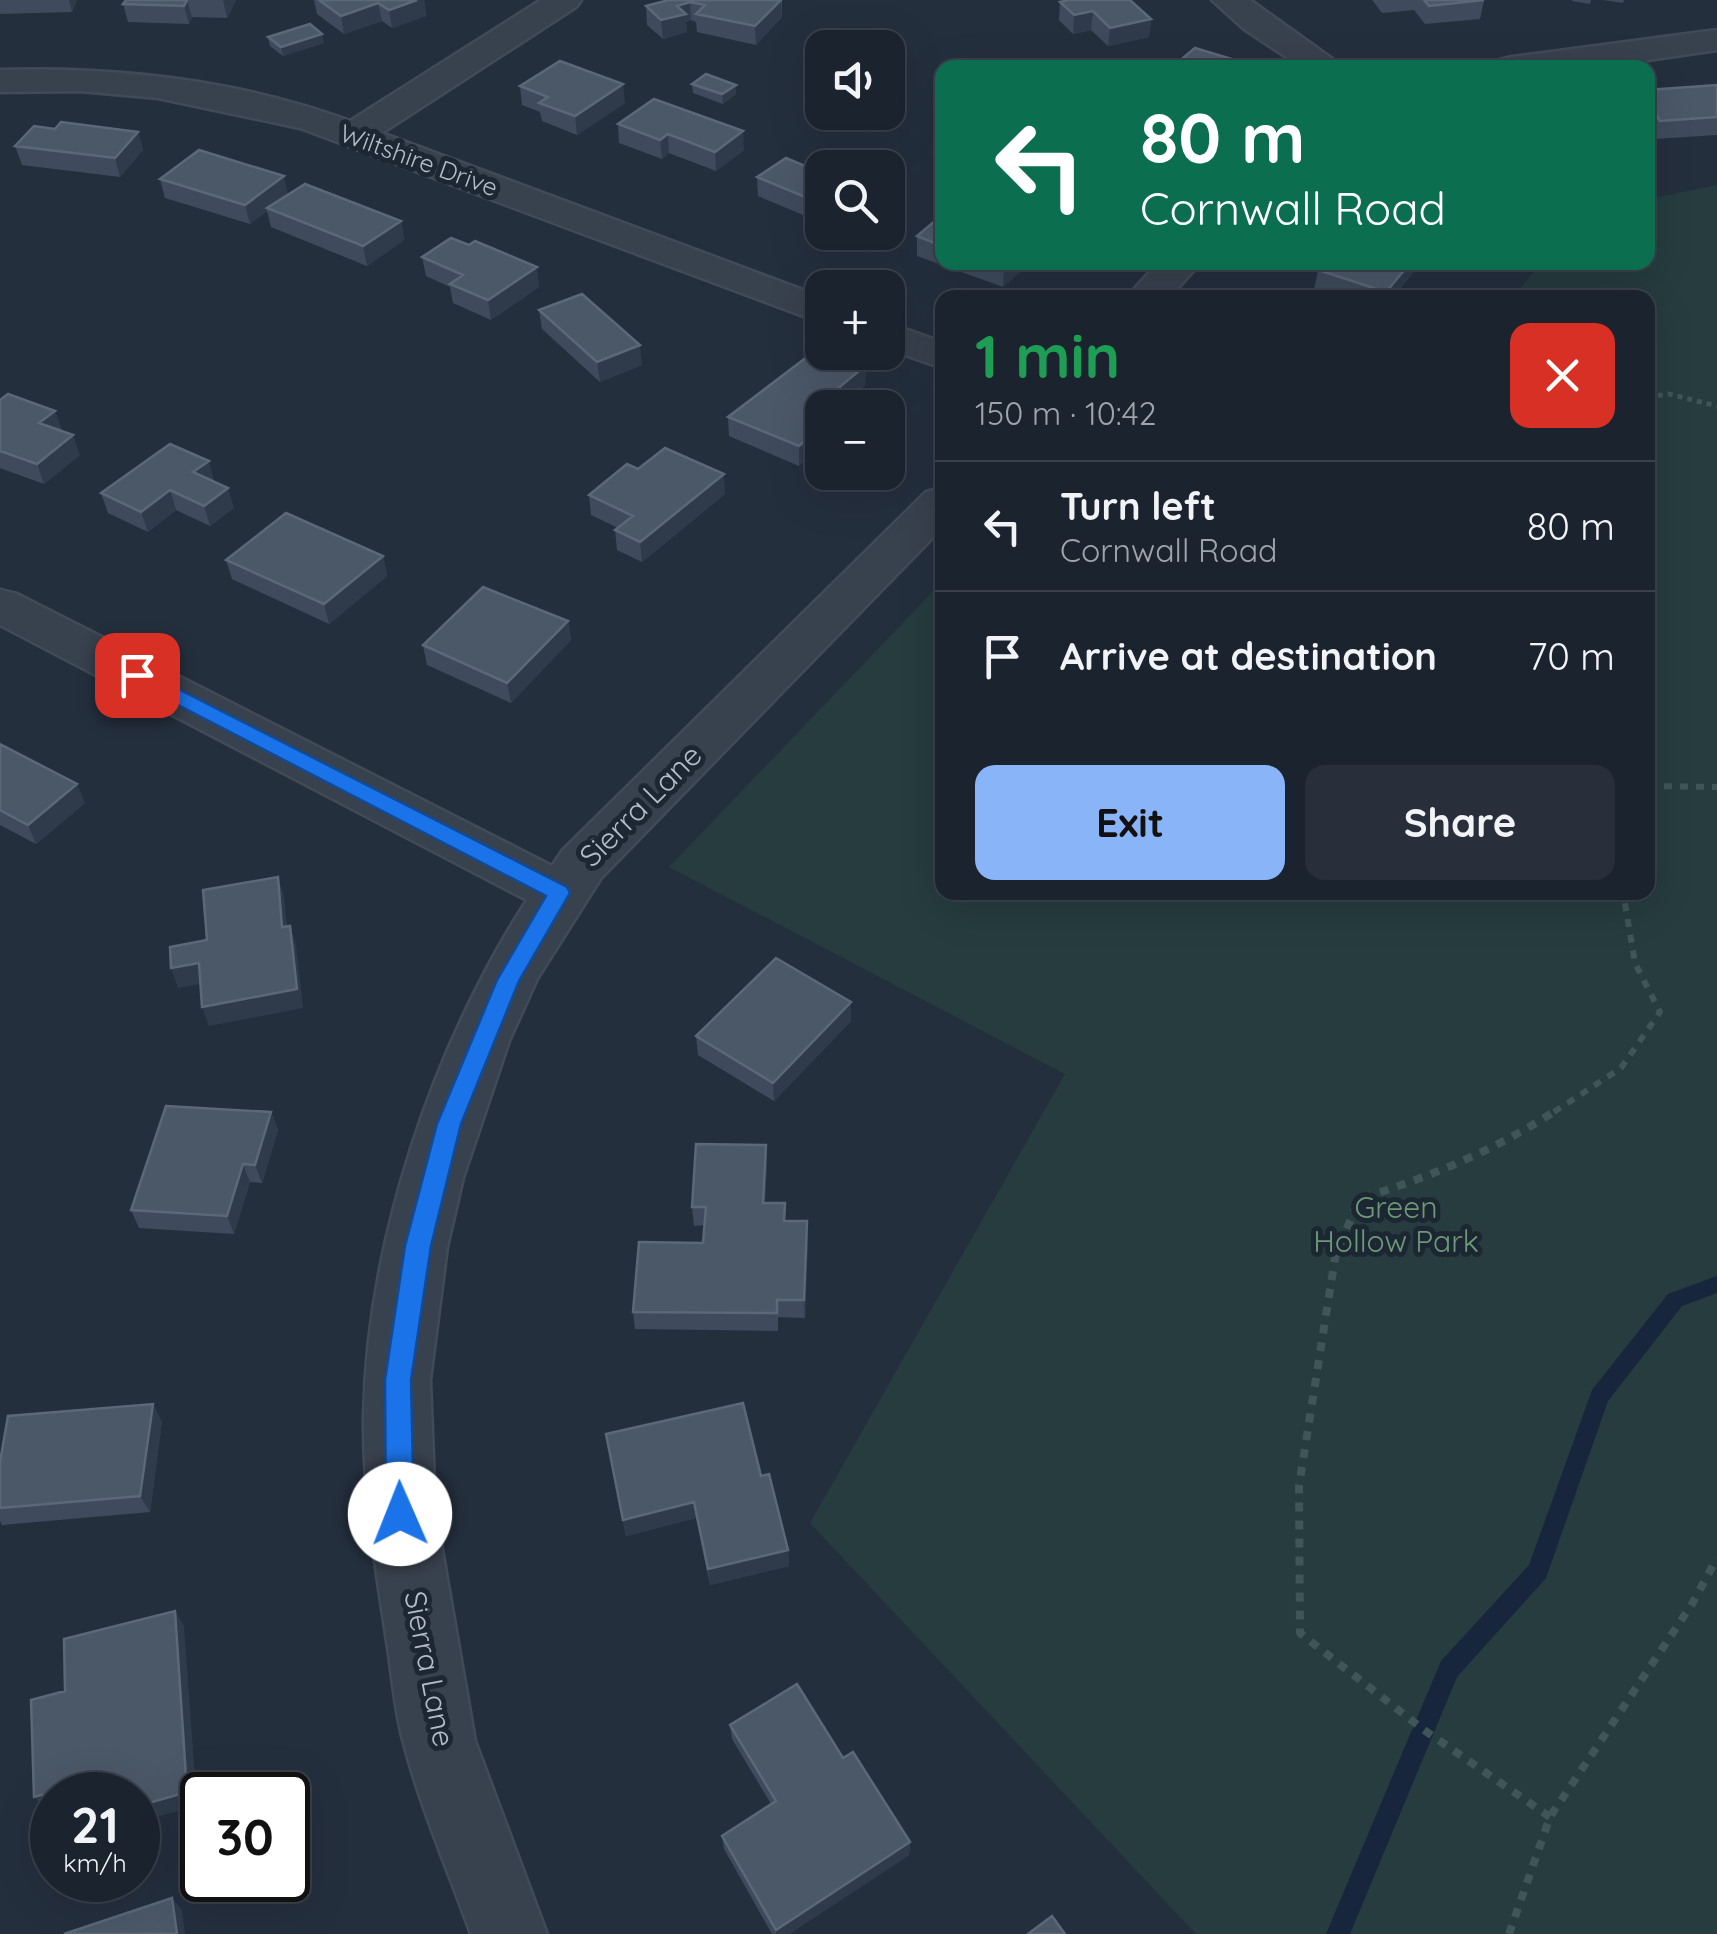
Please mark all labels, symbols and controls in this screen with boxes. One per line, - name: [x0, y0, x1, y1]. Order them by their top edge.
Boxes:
- map controls: [805, 30, 905, 490]
- button: sound: [805, 30, 905, 130]
- text: 80 m: [1140, 93, 1305, 181]
- icon: left: [975, 100, 1105, 230]
- street label: Wiltshire Drive: [336, 117, 502, 202]
- button: search: [805, 150, 905, 250]
- text: Cornwall Road: [1140, 180, 1446, 236]
- button: +: [805, 270, 905, 370]
- text: 1 min: [975, 318, 1120, 393]
- button: close: [1510, 323, 1615, 428]
- button: −: [805, 390, 905, 490]
- text: 150 m · 10:42: [975, 393, 1156, 433]
- text: Turn left: [1060, 482, 1216, 530]
- icon: left: [975, 499, 1030, 554]
- text: 80 m: [1527, 502, 1615, 550]
- text: Cornwall Road: [1060, 530, 1277, 570]
- icon: arrive: [975, 629, 1030, 684]
- text: Arrive at destination: [1060, 632, 1437, 680]
- text: 70 m: [1528, 632, 1615, 680]
- pin: [95, 633, 180, 718]
- icon: arrive: [110, 648, 165, 703]
- street label: Sierra Lane: [571, 736, 710, 875]
- button: Exit: [975, 765, 1285, 880]
- button: Share: [1305, 765, 1615, 880]
- park label: Green Hollow Park: [1313, 1188, 1479, 1260]
- position arrow: [348, 1462, 452, 1566]
- street label: Sierra Lane: [396, 1588, 464, 1750]
- speed limit sign: 30: [180, 1772, 310, 1902]
- text: 21: [71, 1793, 119, 1856]
- text: km/h: [63, 1847, 127, 1878]

